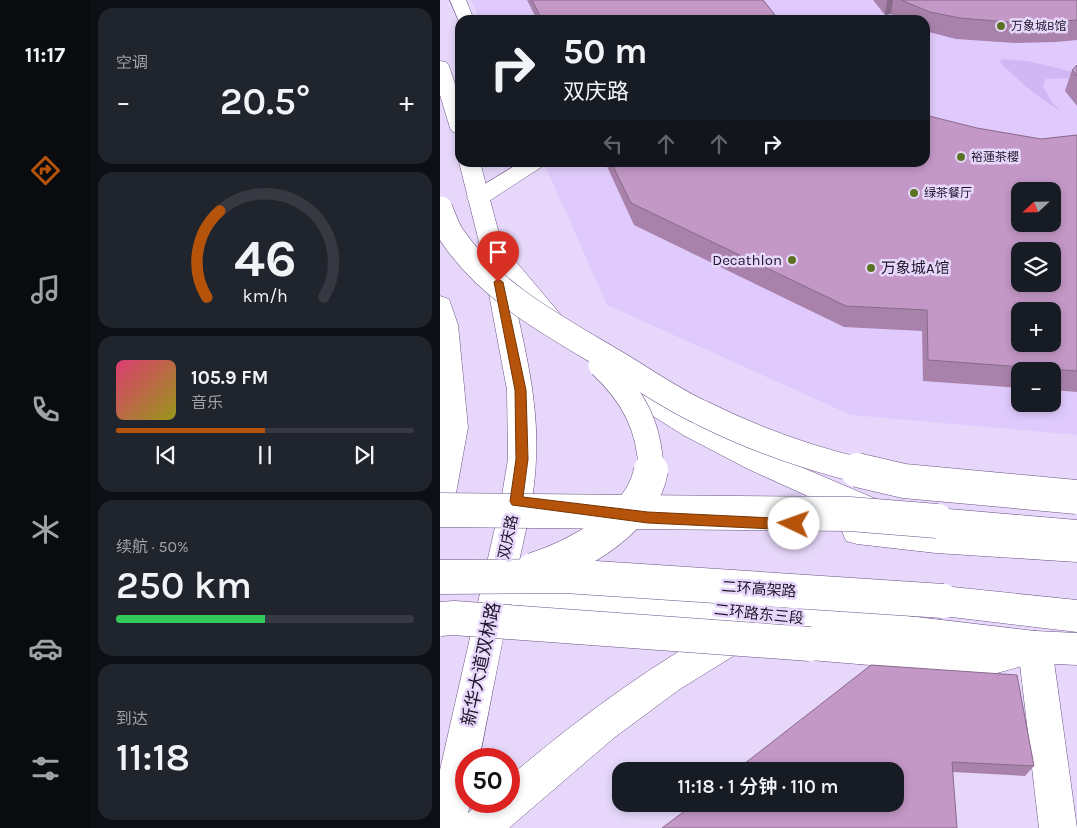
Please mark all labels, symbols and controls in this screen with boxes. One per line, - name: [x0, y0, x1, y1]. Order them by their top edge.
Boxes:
- place label: 万象城B馆: [1011, 19, 1066, 33]
- marker: 万象城B馆: [995, 20, 1007, 32]
- text: 50 m: [563, 31, 648, 72]
- icon: right: [480, 35, 545, 100]
- text: 11:17: [25, 42, 65, 68]
- text: 空调: [116, 53, 148, 72]
- text: 20.5°: [220, 79, 310, 124]
- text: 双庆路: [563, 79, 629, 105]
- text: −: [116, 85, 131, 118]
- text: +: [399, 85, 414, 118]
- icon: left: [599, 130, 627, 158]
- icon: ahead: [652, 130, 680, 158]
- icon: ahead: [705, 130, 733, 158]
- icon: right: [758, 130, 786, 158]
- place label: 裕蓮茶櫻: [971, 150, 1019, 164]
- marker: 裕蓮茶櫻: [955, 151, 967, 163]
- icon: directions: [28, 153, 63, 188]
- north arrow: [1011, 182, 1061, 232]
- map controls: [1011, 182, 1061, 412]
- place label: 绿茶餐厅: [924, 186, 972, 200]
- marker: 绿茶餐厅: [908, 187, 920, 199]
- text: 46: [234, 228, 296, 289]
- pin: [477, 231, 519, 282]
- icon: arrive: [484, 238, 512, 266]
- button: layers: [1011, 242, 1061, 292]
- place label: Decathlon: [712, 251, 782, 269]
- marker: Decathlon: [786, 254, 798, 266]
- place label: 万象城A馆: [881, 259, 950, 277]
- marker: 万象城A馆: [865, 262, 877, 274]
- icon: music: [28, 272, 63, 307]
- text: km/h: [242, 286, 288, 307]
- button: +: [1011, 302, 1061, 352]
- button: −: [1011, 362, 1061, 412]
- text: 105.9 FM: [191, 367, 268, 389]
- icon: phone: [28, 392, 63, 427]
- text: 音乐: [191, 393, 223, 412]
- icon: previous: [152, 441, 180, 469]
- icon: pause: [251, 441, 279, 469]
- icon: next: [350, 441, 378, 469]
- position arrow: [767, 497, 819, 549]
- icon: climate: [28, 512, 63, 547]
- street label: 双庆路: [495, 513, 521, 561]
- text: 续航 · 50%: [116, 537, 189, 556]
- text: 250 km: [116, 563, 252, 608]
- street label: 二环高架路: [721, 577, 797, 601]
- street label: 新华大道双林路: [457, 600, 505, 728]
- street label: 二环路东三段: [713, 600, 805, 628]
- icon: car: [28, 631, 63, 666]
- text: 到达: [116, 709, 148, 728]
- text: 11:18: [116, 735, 190, 780]
- speed limit sign: 50: [455, 748, 520, 813]
- icon: filters: [28, 751, 63, 786]
- text: 11:18 · 1 分钟 · 110 m: [678, 776, 838, 798]

